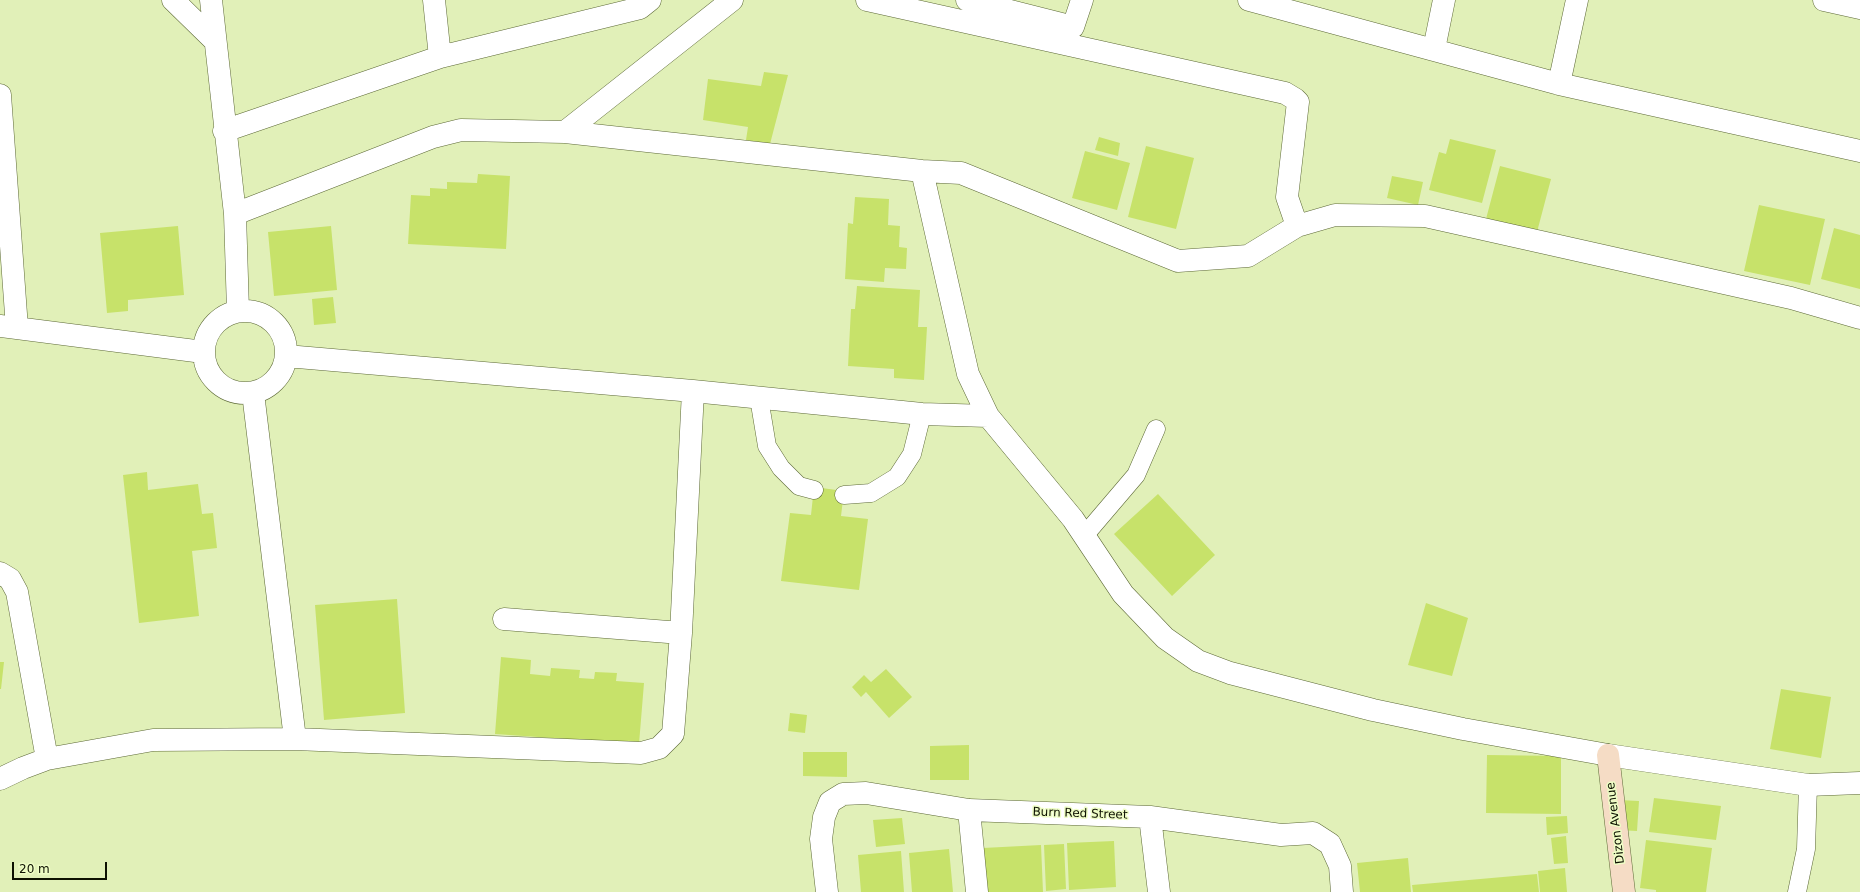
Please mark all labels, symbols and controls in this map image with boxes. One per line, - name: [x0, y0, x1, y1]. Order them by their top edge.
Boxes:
- street label: Dizon Avenue: [1604, 781, 1628, 865]
- street label: Burn Red Street: [1032, 805, 1128, 823]
- scale bar: [14, 854, 109, 880]
- text: 20 m: [19, 862, 50, 876]

